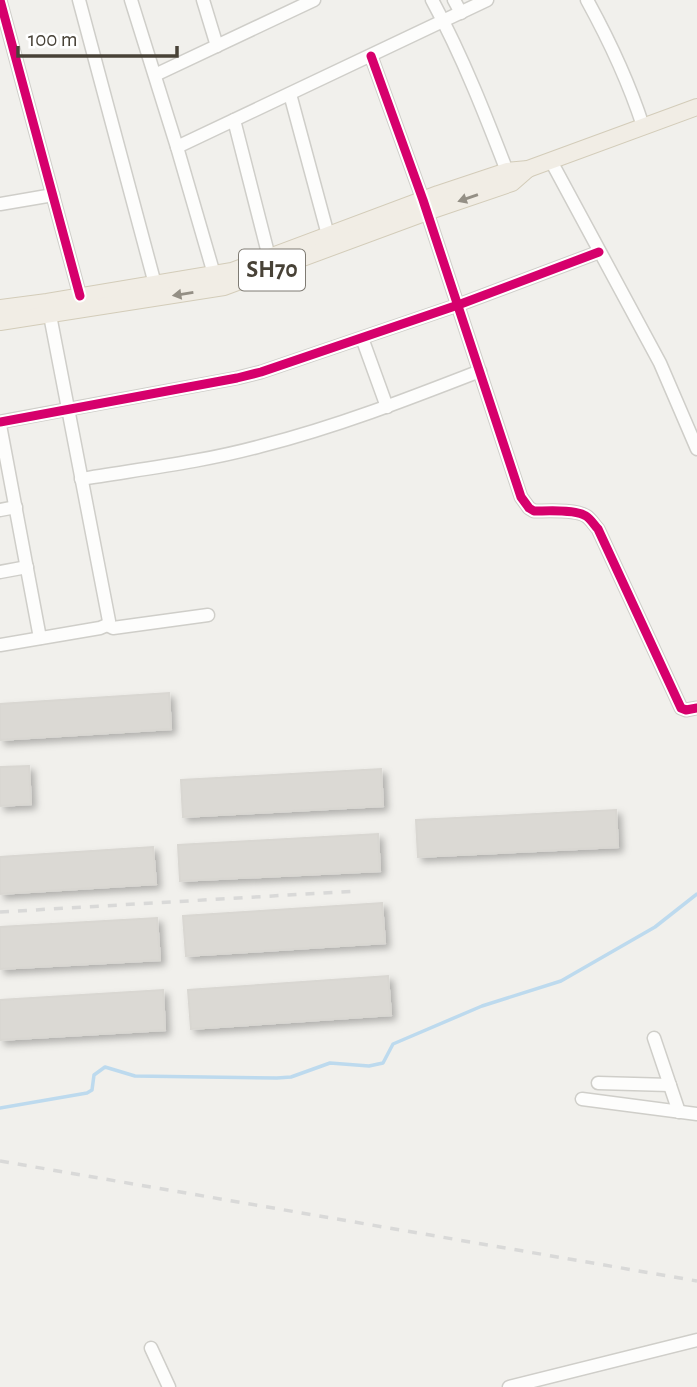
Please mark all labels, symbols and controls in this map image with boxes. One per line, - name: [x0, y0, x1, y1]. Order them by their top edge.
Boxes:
- scale bar: [18, 14, 177, 58]
- text: 100 m: [28, 29, 78, 50]
- one-way arrow: [457, 193, 478, 204]
- road number: SH70: [239, 249, 305, 290]
- one-way arrow: [172, 288, 194, 299]

